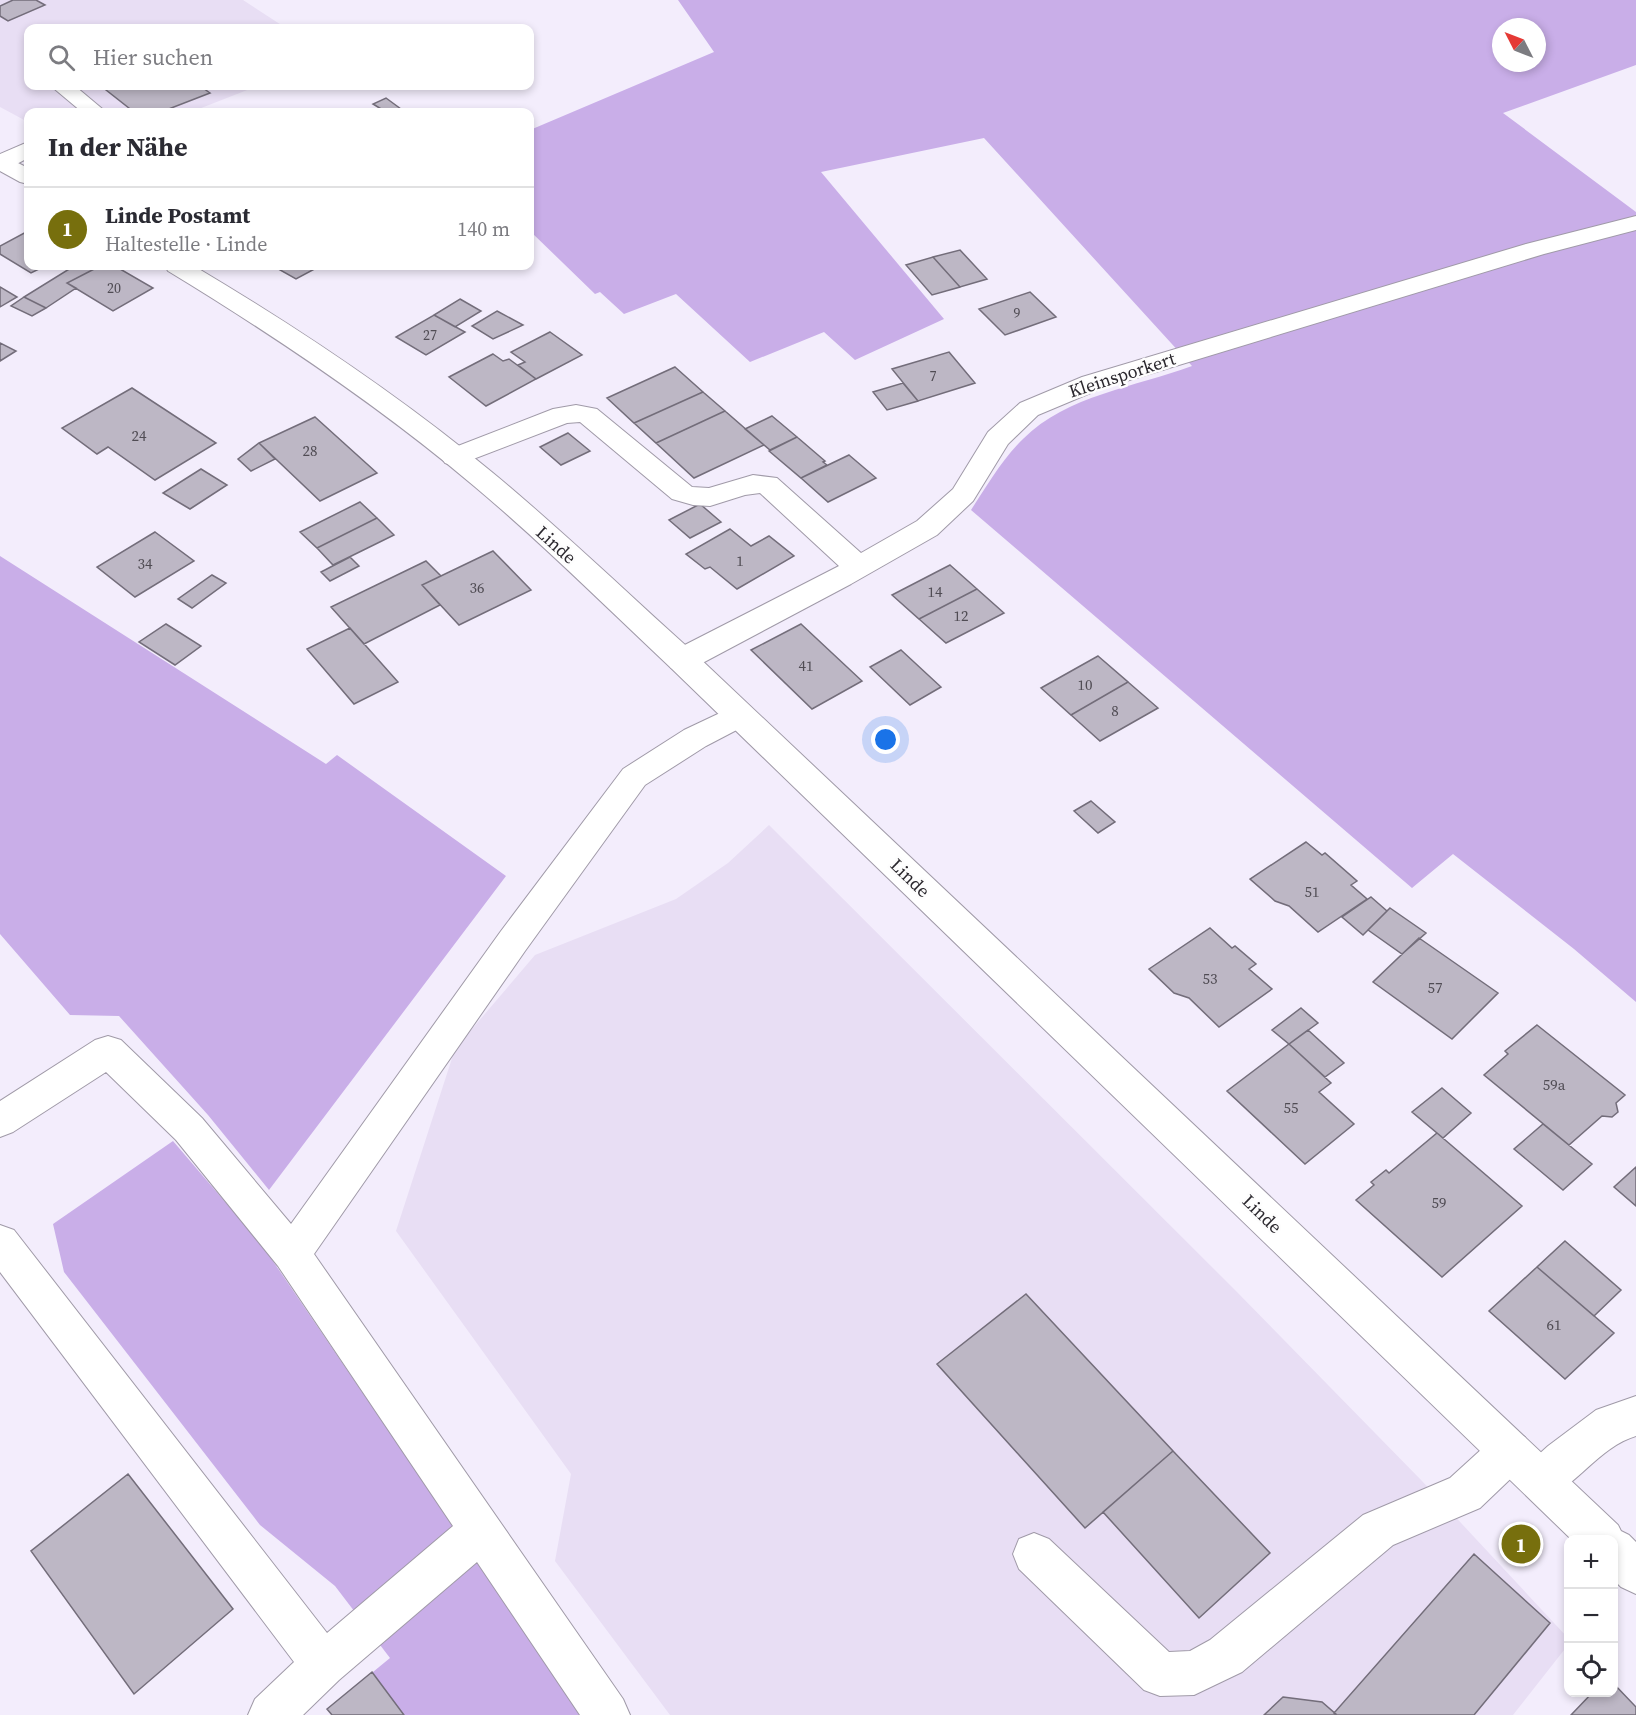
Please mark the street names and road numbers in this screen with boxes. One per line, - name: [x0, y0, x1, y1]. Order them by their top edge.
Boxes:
- street label: Kleinsporkert: [1065, 345, 1178, 404]
- street label: Linde: [531, 520, 582, 569]
- street label: Linde: [885, 853, 936, 903]
- street label: Linde: [1237, 1189, 1288, 1239]

